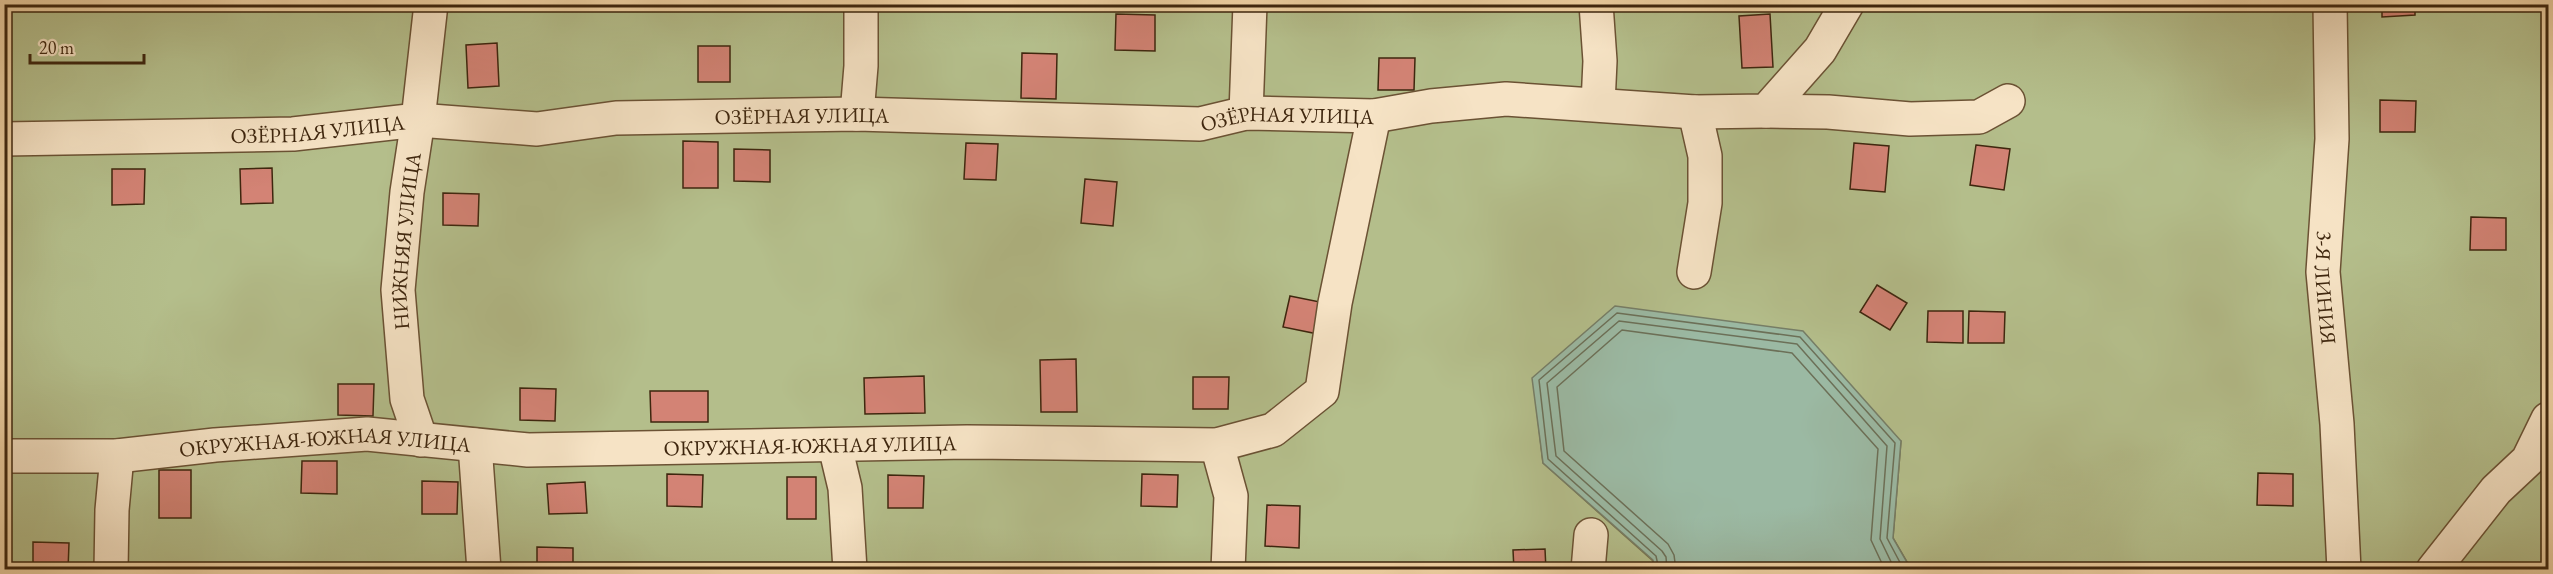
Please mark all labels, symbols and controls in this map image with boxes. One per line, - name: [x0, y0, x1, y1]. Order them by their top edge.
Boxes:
- scale bar: [30, 27, 144, 65]
- text: 20 m: [39, 36, 74, 59]
- street label: ОЗЁРНАЯ УЛИЦА: [1197, 99, 1375, 137]
- street label: ОЗЁРНАЯ УЛИЦА: [714, 100, 890, 130]
- street label: ОЗЁРНАЯ УЛИЦА: [230, 108, 407, 149]
- street label: НИЖНЯЯ УЛИЦА: [384, 150, 426, 331]
- street label: 3-Я ЛИНИЯ: [2309, 230, 2343, 346]
- street label: ОКРУЖНАЯ-ЮЖНАЯ УЛИЦА: [178, 420, 473, 462]
- street label: ОКРУЖНАЯ-ЮЖНАЯ УЛИЦА: [663, 429, 957, 461]

